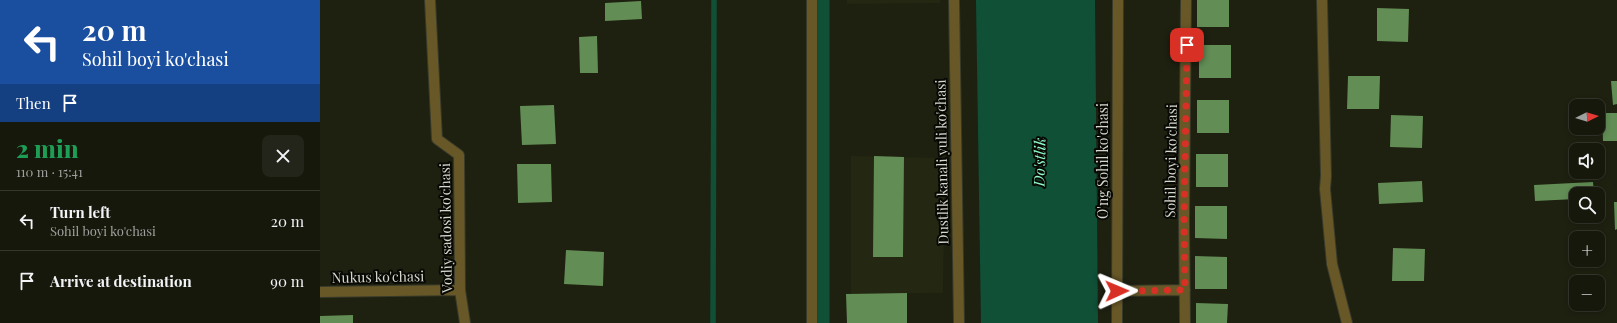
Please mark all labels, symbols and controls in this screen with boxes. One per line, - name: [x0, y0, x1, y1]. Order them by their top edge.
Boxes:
- text: 20 m: [82, 11, 147, 48]
- icon: left: [16, 16, 68, 68]
- pin: [1170, 28, 1204, 62]
- icon: arrive: [1176, 34, 1198, 56]
- text: Sohil boyi ko'chasi: [82, 47, 229, 71]
- street label: Dustlik kanali yuli ko'chasi: [931, 79, 952, 245]
- icon: arrive: [59, 92, 81, 114]
- text: Then: [16, 93, 51, 113]
- north arrow: [1569, 99, 1605, 135]
- map controls: [1569, 99, 1605, 311]
- street label: O'ng Sohil ko'chasi: [1093, 103, 1112, 219]
- street label: Sohil boyi ko'chasi: [1160, 104, 1181, 218]
- text: 2 min: [16, 132, 79, 164]
- button: close: [262, 135, 304, 177]
- water label: Do'stlik: [1029, 137, 1049, 188]
- button: sound: [1569, 143, 1605, 179]
- text: 110 m · 15:41: [16, 163, 83, 180]
- street label: Vodiy sadosi ko'chasi: [435, 163, 456, 294]
- button: search: [1569, 187, 1605, 223]
- text: Turn left: [50, 202, 111, 222]
- icon: left: [16, 210, 38, 232]
- text: 20 m: [271, 211, 304, 231]
- text: Sohil boyi ko'chasi: [50, 222, 156, 239]
- button: +: [1569, 231, 1605, 267]
- street label: Nukus ko'chasi: [332, 266, 424, 287]
- icon: arrive: [16, 270, 38, 292]
- position arrow: [1096, 270, 1138, 312]
- text: Arrive at destination: [50, 271, 192, 291]
- text: 90 m: [270, 271, 304, 291]
- button: −: [1569, 275, 1605, 311]

